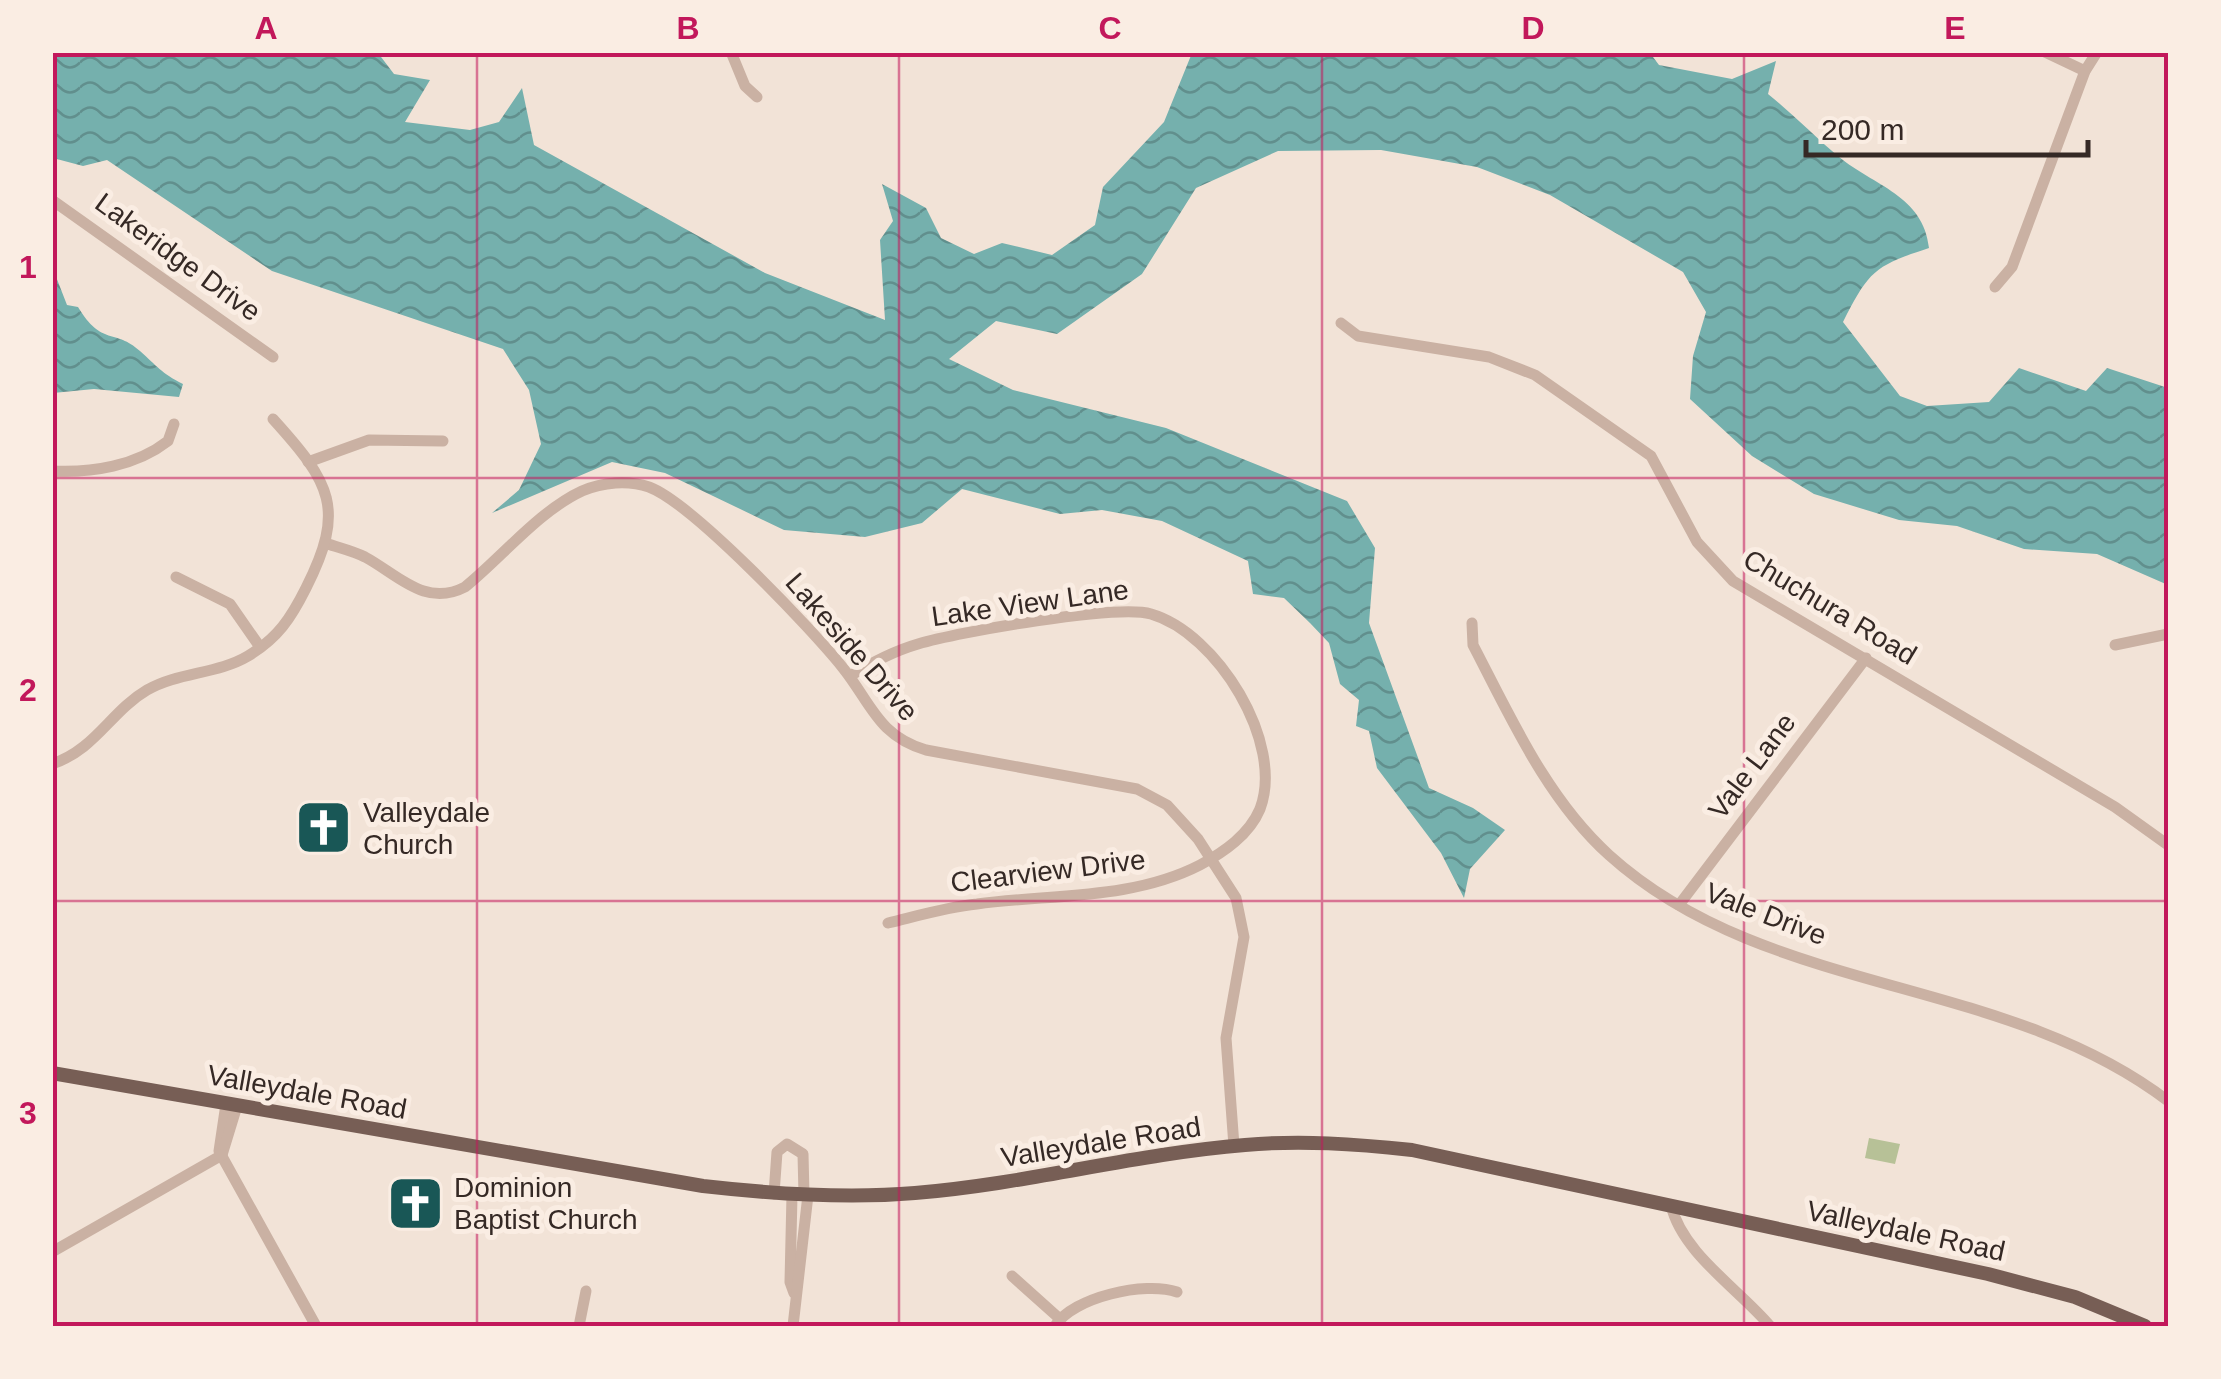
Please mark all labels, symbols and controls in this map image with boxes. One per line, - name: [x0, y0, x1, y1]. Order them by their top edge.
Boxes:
- text: A: [254, 10, 278, 46]
- text: B: [676, 10, 700, 46]
- text: C: [1098, 10, 1122, 46]
- text: D: [1521, 10, 1545, 46]
- text: E: [1944, 10, 1966, 46]
- scale bar: [1806, 95, 2088, 157]
- text: 200 m: [1821, 113, 1904, 146]
- street label: Lakeridge Drive: [90, 187, 266, 327]
- text: 1: [19, 249, 37, 285]
- street label: Chuchura Road: [1738, 543, 1922, 671]
- street label: Lakeside Drive: [780, 567, 924, 727]
- street label: Lake View Lane: [929, 574, 1131, 632]
- text: 2: [19, 672, 37, 708]
- street label: Vale Lane: [1702, 707, 1802, 825]
- place label: Valleydale Church: [363, 797, 490, 860]
- church icon: Valleydale Church: [294, 798, 354, 858]
- street label: Clearview Drive: [949, 844, 1147, 898]
- street label: Vale Drive: [1701, 877, 1831, 951]
- street label: Valleydale Road: [205, 1059, 409, 1125]
- text: 3: [19, 1095, 37, 1131]
- street label: Valleydale Road: [999, 1111, 1203, 1173]
- place label: Dominion Baptist Church: [454, 1172, 638, 1235]
- church icon: Dominion Baptist Church: [385, 1173, 445, 1233]
- street label: Valleydale Road: [1804, 1195, 2008, 1267]

